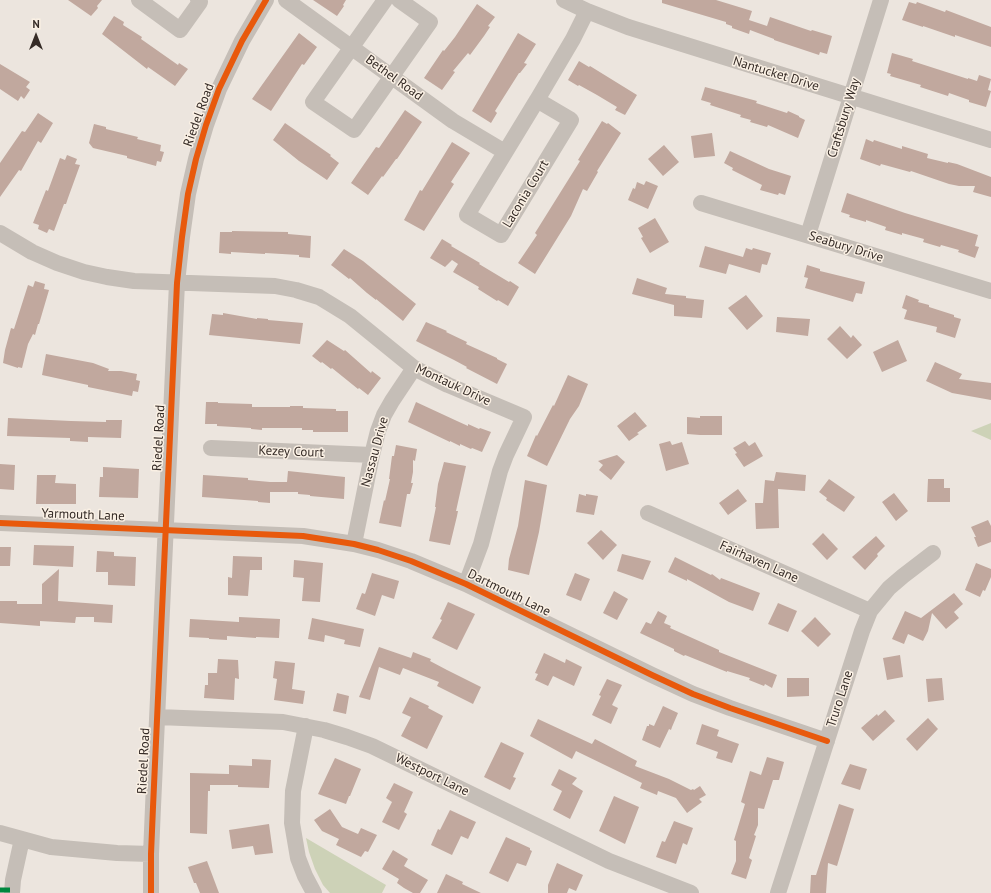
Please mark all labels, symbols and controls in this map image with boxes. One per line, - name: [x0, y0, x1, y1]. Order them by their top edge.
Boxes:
- north arrow: [16, 16, 56, 56]
- text: N: [32, 17, 40, 31]
- street label: Bethel Road: [362, 52, 426, 104]
- street label: Nantucket Drive: [731, 53, 821, 95]
- street label: Craftsbury Way: [824, 76, 864, 160]
- street label: Riedel Road: [180, 81, 218, 149]
- street label: Laconia Court: [500, 157, 552, 231]
- street label: Seabury Drive: [807, 228, 885, 266]
- street label: Montauk Drive: [413, 361, 493, 409]
- street label: Riedel Road: [149, 405, 169, 471]
- street label: Nassau Drive: [358, 415, 392, 489]
- street label: Kezey Court: [258, 443, 324, 461]
- street label: Yarmouth Lane: [41, 506, 125, 524]
- street label: Fairhaven Lane: [717, 538, 801, 586]
- street label: Dartmouth Lane: [465, 566, 553, 620]
- street label: Truro Lane: [824, 669, 856, 729]
- street label: Riedel Road: [134, 728, 154, 794]
- street label: Westport Lane: [393, 750, 471, 800]

